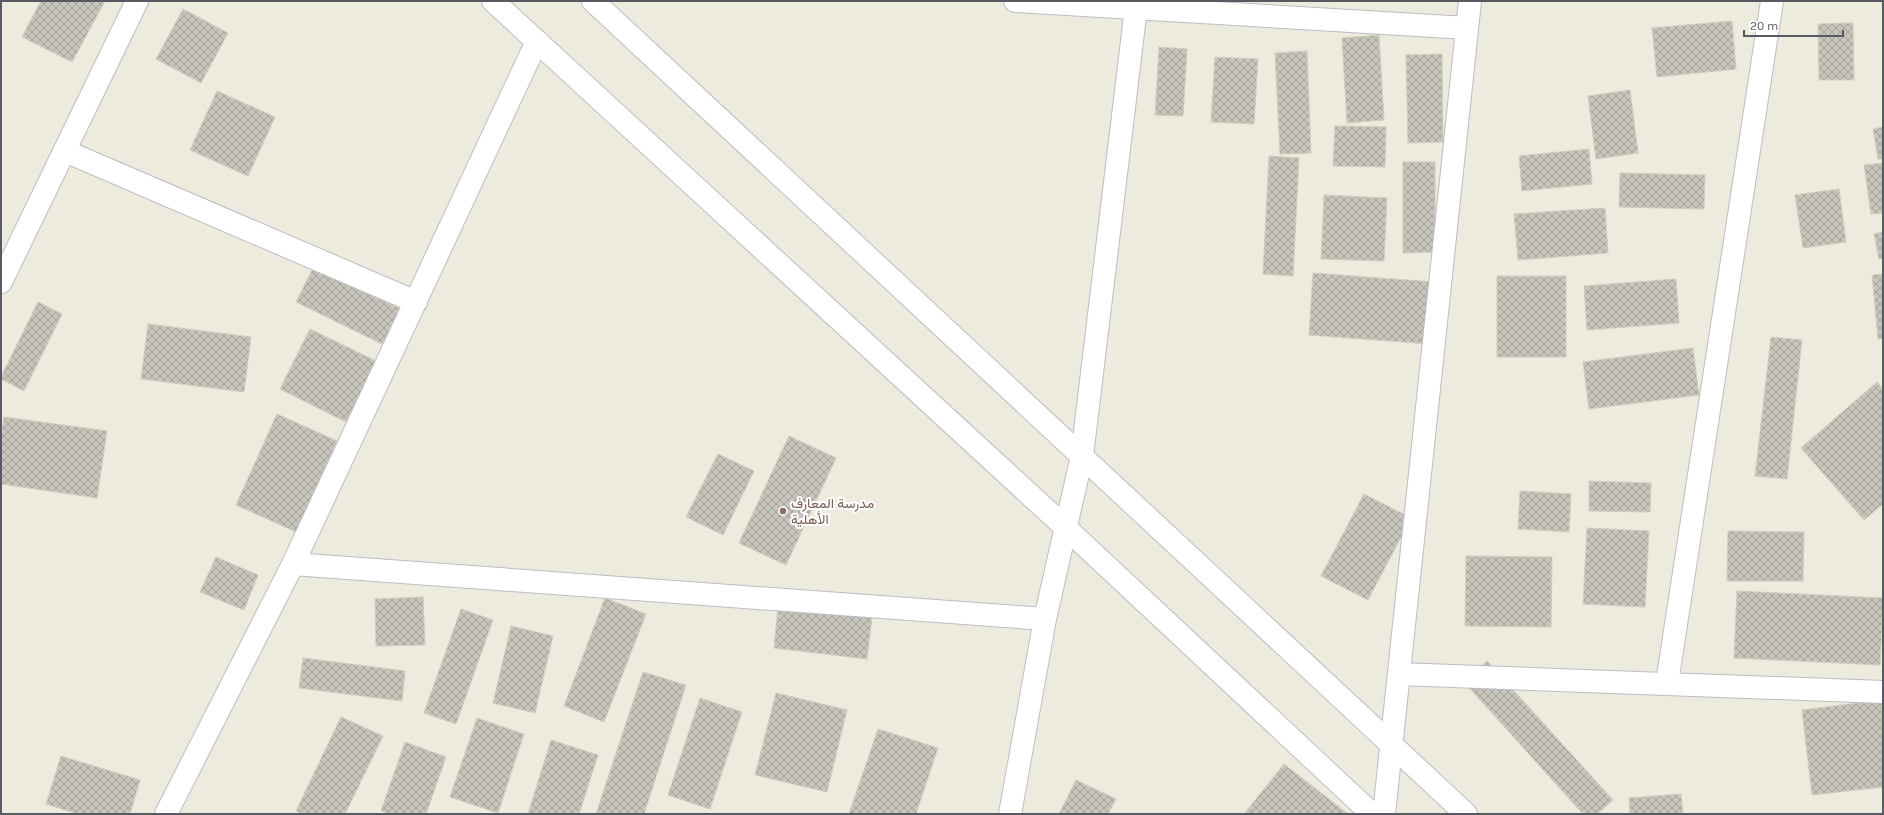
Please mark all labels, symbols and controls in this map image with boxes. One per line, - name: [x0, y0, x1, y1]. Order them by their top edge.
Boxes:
- scale bar: [1744, 12, 1843, 38]
- text: 20 m: [1750, 19, 1778, 33]
- place label: مدرسة المعارف الأهلية: [791, 495, 874, 528]
- marker: مدرسة المعارف الأهلية: [778, 506, 788, 516]

